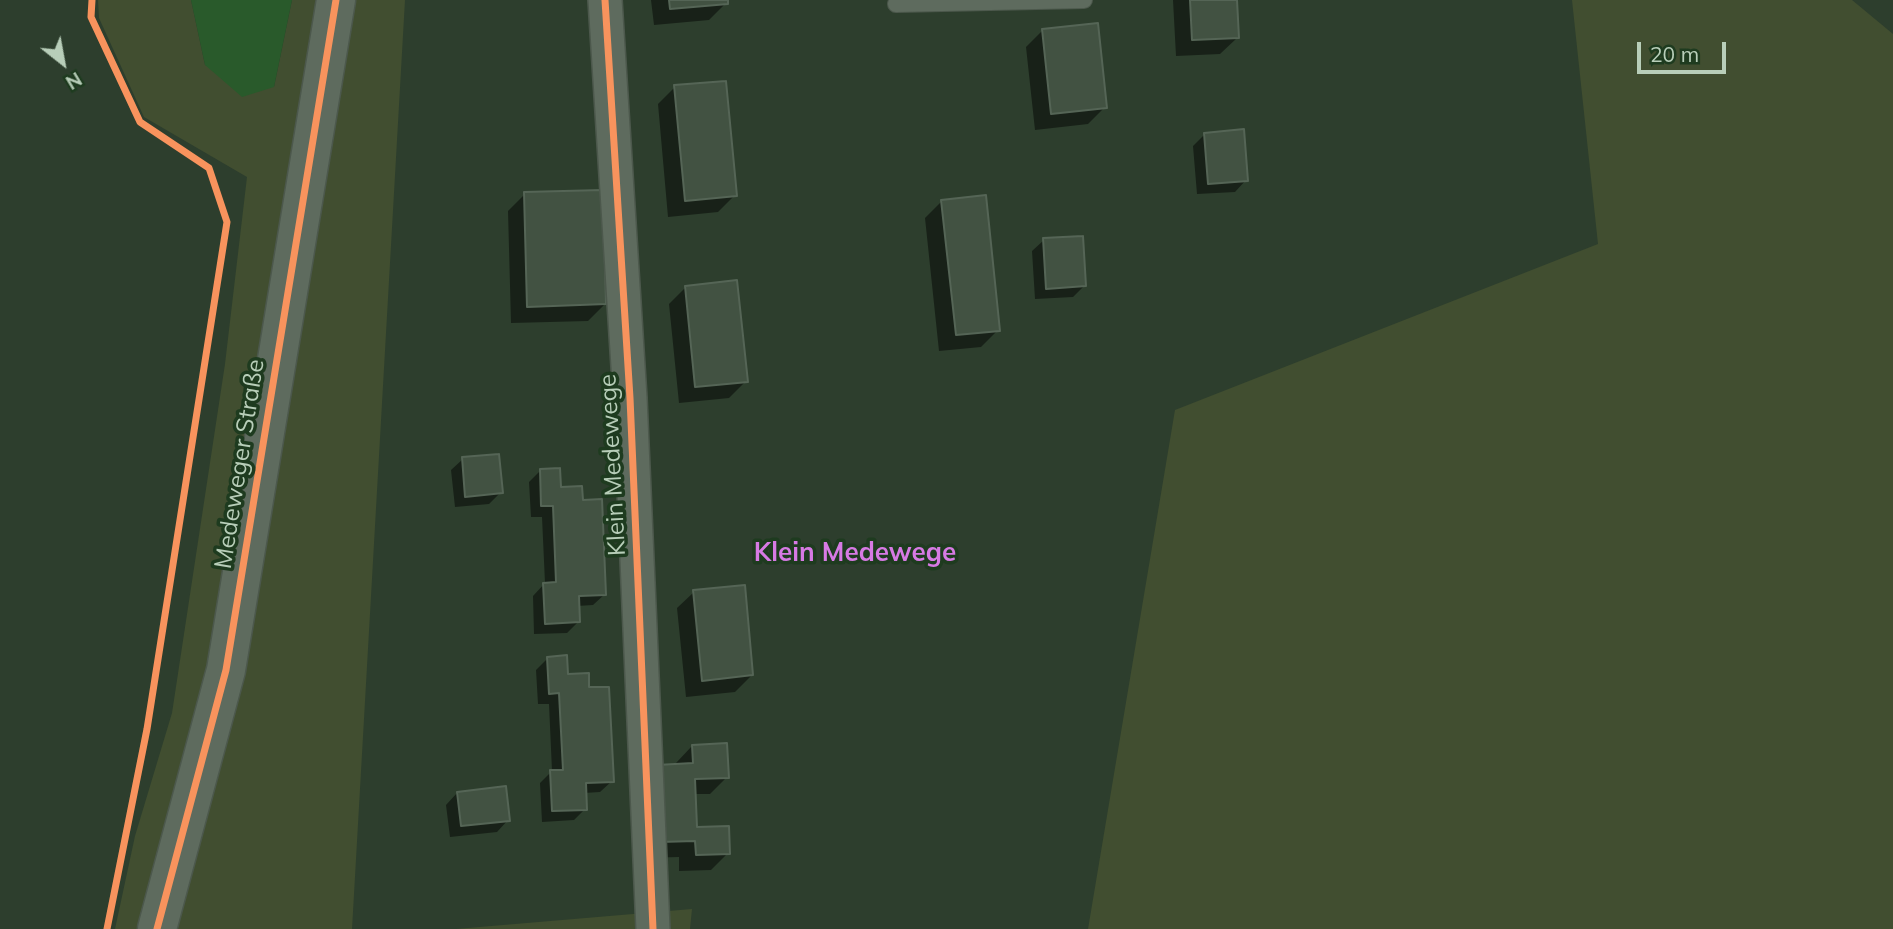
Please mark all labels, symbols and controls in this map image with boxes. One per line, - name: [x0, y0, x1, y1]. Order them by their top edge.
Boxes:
- north arrow: [28, 28, 98, 98]
- scale bar: [1641, 28, 1730, 72]
- text: 20 m: [1650, 41, 1699, 67]
- text: N: [61, 67, 86, 95]
- street label: Medeweger Straße: [209, 357, 271, 571]
- street label: Klein Medewege: [594, 373, 632, 557]
- district label: Klein Medewege: [754, 537, 956, 569]

